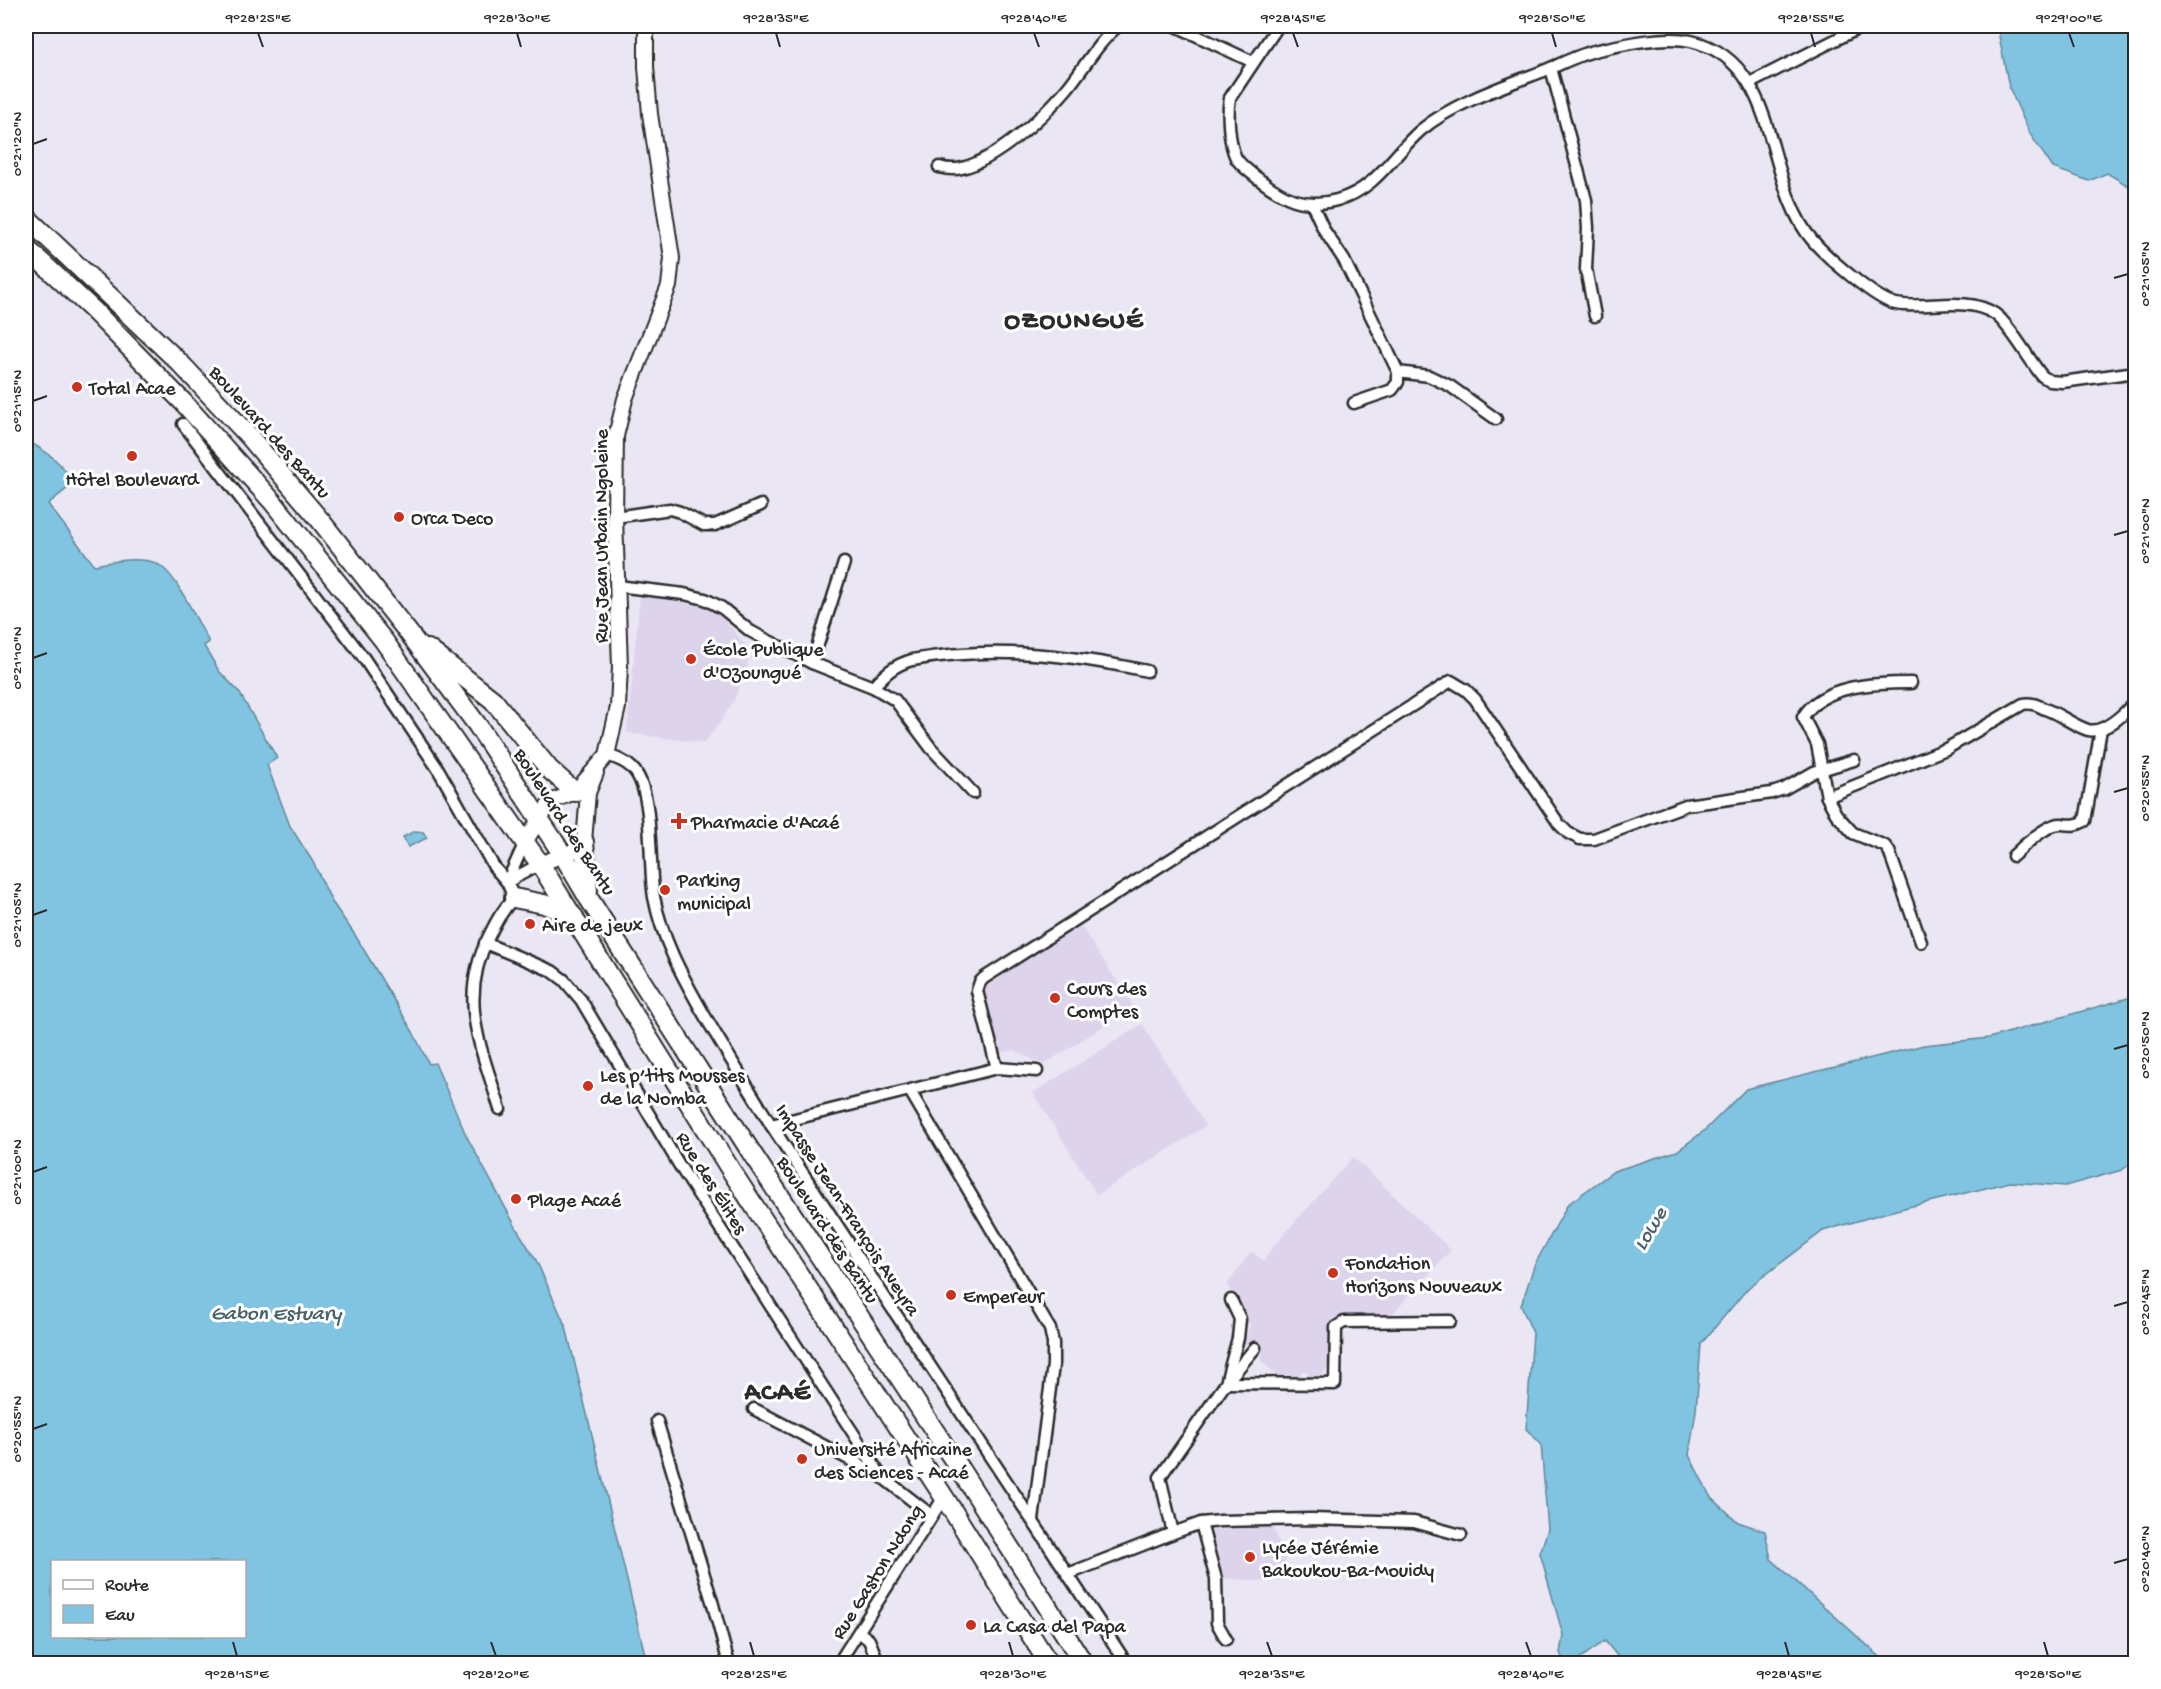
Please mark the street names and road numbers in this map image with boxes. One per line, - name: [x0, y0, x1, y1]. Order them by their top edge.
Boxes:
- street label: Boulevard des Bantu: [202, 361, 334, 505]
- street label: Rue Jean Urbain Ngoleine: [592, 428, 615, 643]
- street label: Boulevard des Bantu: [506, 744, 620, 901]
- street label: Impasse Jean-François Aveyra: [769, 1101, 924, 1322]
- street label: Rue des Élites: [670, 1128, 752, 1240]
- street label: Boulevard des Bantu: [769, 1152, 883, 1309]
- street label: Rue Gaston Ndong: [828, 1501, 930, 1645]

